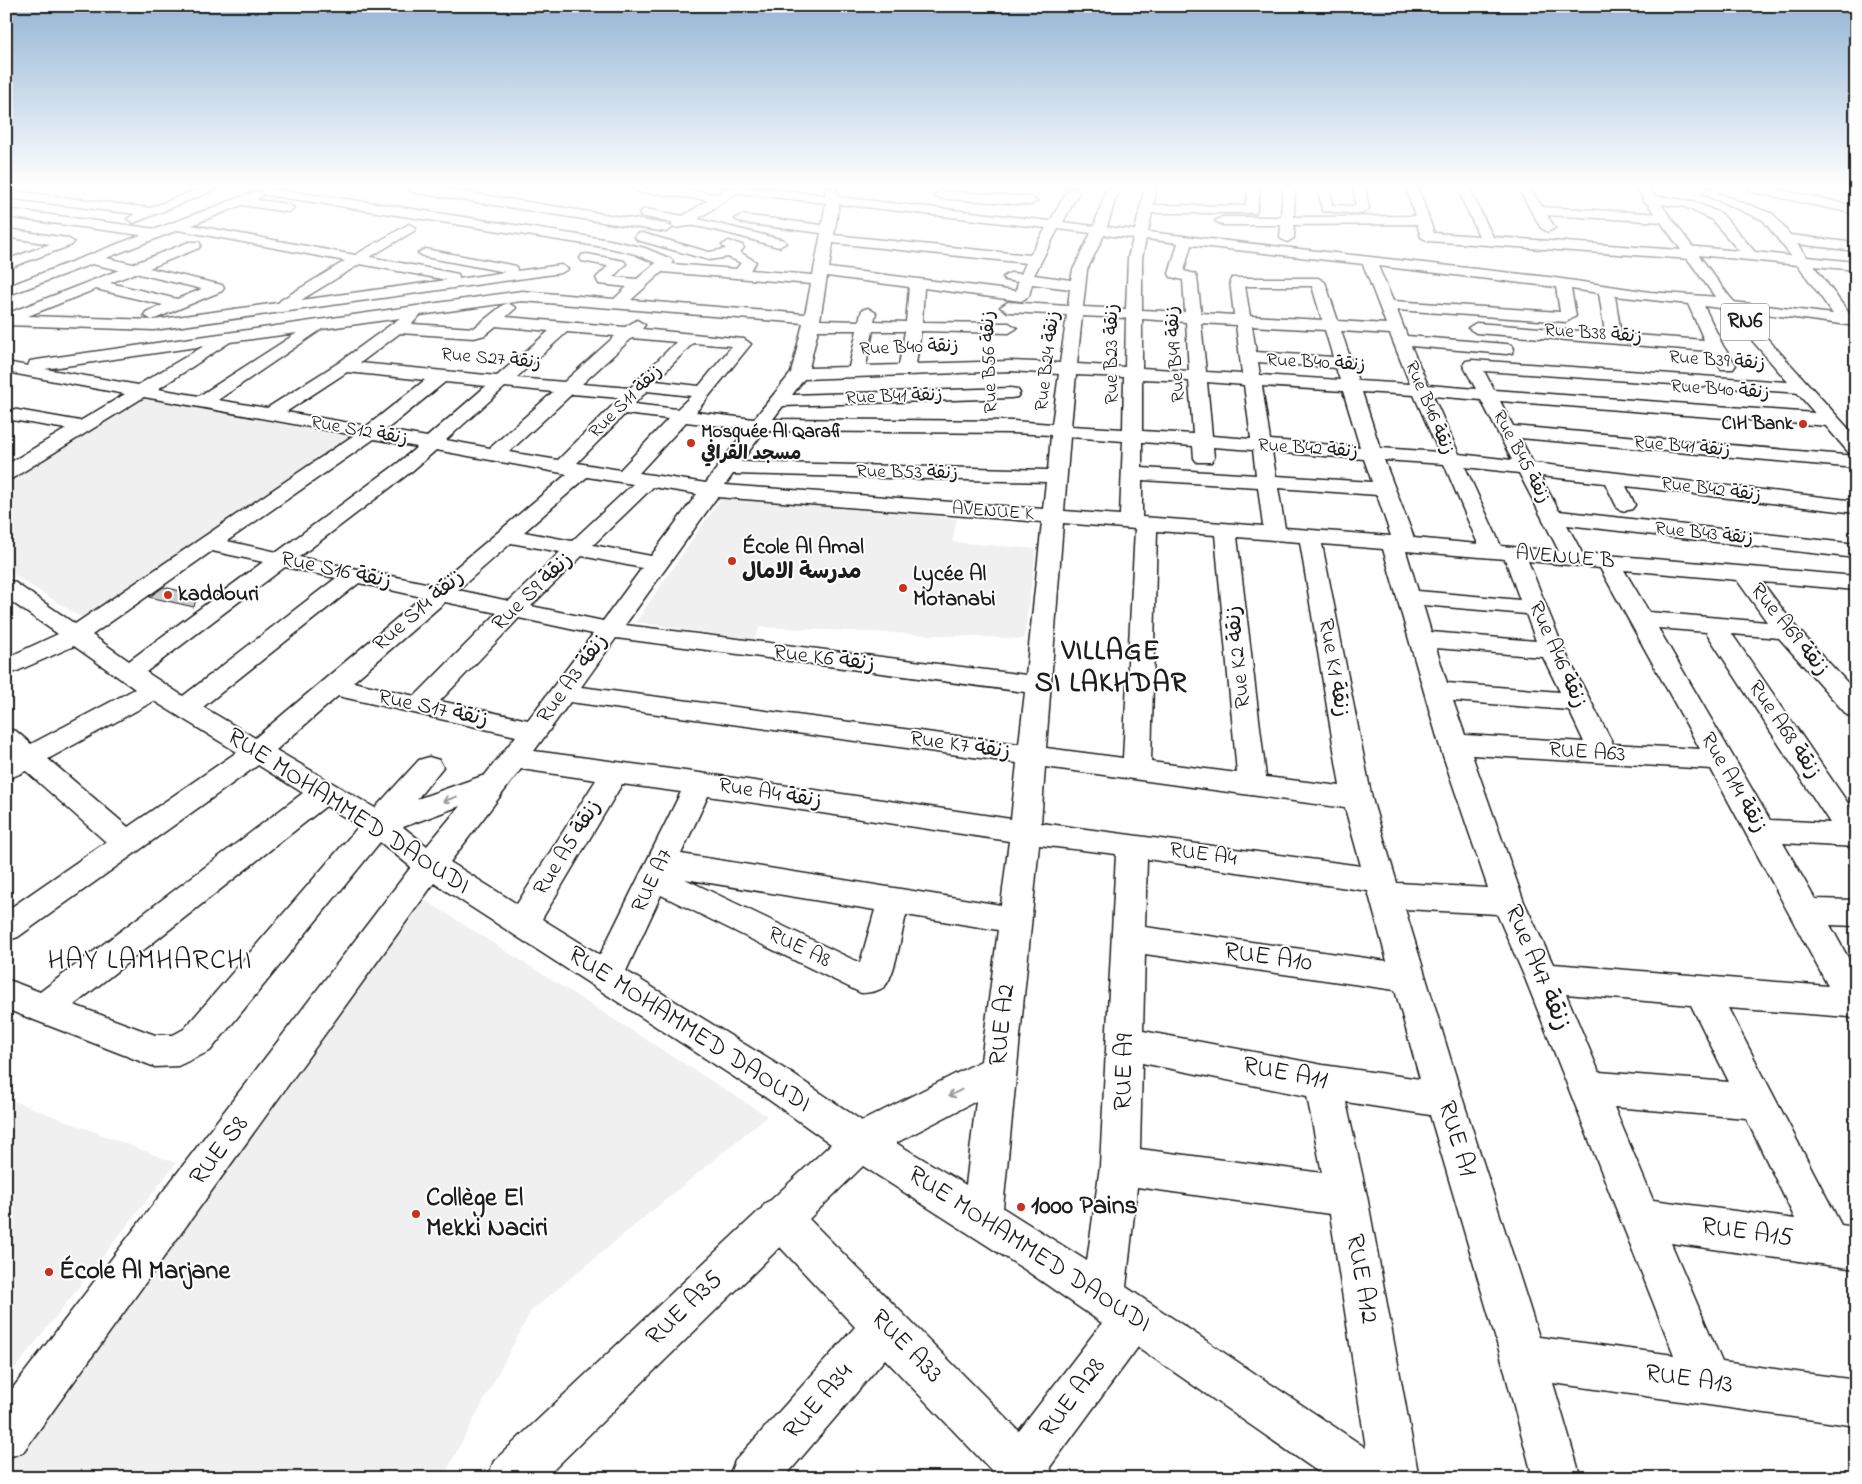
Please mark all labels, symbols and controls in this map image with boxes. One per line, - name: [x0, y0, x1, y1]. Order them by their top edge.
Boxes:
- street label: Rue B23 زنقة: [1099, 304, 1126, 404]
- road number: RN6: [1721, 304, 1769, 341]
- street label: Rue B49 زنقة: [1159, 305, 1193, 403]
- street label: Rue B24 زنقة: [1028, 309, 1068, 413]
- street label: Rue B56 زنقة: [975, 310, 1005, 414]
- street label: Rue B38 زنقة: [1543, 317, 1643, 351]
- street label: Rue B40 زنقة: [859, 333, 959, 363]
- street label: Rue S27 زنقة: [440, 341, 542, 377]
- street label: Rue B39 زنقة: [1668, 344, 1766, 378]
- street label: Rue B40 زنقة: [1266, 347, 1366, 379]
- street label: Rue B46 زنقة: [1397, 357, 1461, 459]
- street label: Rue S11 زنقة: [583, 359, 669, 445]
- street label: Rue B40 زنقة: [1670, 373, 1770, 407]
- street label: Rue B41 زنقة: [845, 382, 943, 412]
- street label: Rue B45 زنقة: [1485, 406, 1557, 508]
- street label: Rue S12 زنقة: [308, 409, 410, 453]
- place label: CIH Bank: [1722, 411, 1794, 438]
- marker: CIH Bank: [1797, 418, 1809, 430]
- place label: Mosquée Al Qarafi مسجد القرافي: [701, 419, 843, 468]
- street label: Rue B41 زنقة: [1632, 429, 1732, 465]
- street label: Rue B42 زنقة: [1257, 432, 1359, 466]
- marker: Mosquée Al Qarafi مسجد القرافي: [685, 437, 697, 449]
- street label: Rue B53 زنقة: [856, 459, 958, 487]
- street label: Rue B42 زنقة: [1659, 470, 1763, 510]
- street label: AVENUE K: [951, 496, 1036, 528]
- street label: Rue B43 زنقة: [1653, 515, 1755, 553]
- place label: École Al Amal مدرسة الامال: [742, 532, 864, 589]
- street label: AVENUE B: [1514, 538, 1616, 578]
- street label: Rue S16 زنقة: [278, 544, 394, 598]
- street label: Rue S9 زنقة: [485, 545, 581, 639]
- marker: École Al Amal مدرسة الامال: [726, 555, 738, 567]
- place label: Lycée Al Motanabi: [913, 559, 995, 616]
- street label: Rue S14 زنقة: [366, 562, 472, 660]
- street label: Rue A69 زنقة: [1741, 577, 1837, 683]
- place label: kaddouri: [178, 579, 259, 611]
- marker: Lycée Al Motanabi: [897, 582, 909, 594]
- marker: kaddouri: [162, 589, 174, 601]
- street label: Rue A46 زنقة: [1519, 596, 1595, 714]
- street label: Rue K2 زنقة: [1218, 604, 1260, 710]
- street label: Rue K1 زنقة: [1309, 616, 1357, 720]
- street label: Rue A3 زنقة: [529, 627, 617, 731]
- district label: VILLAGE SI LAKHDAR: [1035, 632, 1187, 705]
- street label: Rue K6 زنقة: [771, 637, 877, 681]
- street label: Rue A68 زنقة: [1739, 674, 1829, 786]
- street label: Rue S17 زنقة: [375, 682, 491, 736]
- street label: RUE MOHAMMED DAOUDI: [219, 719, 477, 905]
- street label: Rue K7 زنقة: [908, 723, 1012, 769]
- street label: Rue A14 زنقة: [1691, 727, 1775, 839]
- street label: RUE A63: [1547, 734, 1627, 772]
- street label: Rue A4 زنقة: [716, 770, 824, 818]
- street label: Rue A5 زنقة: [526, 794, 610, 902]
- one-way arrow: [443, 795, 459, 804]
- street label: RUE A4: [1167, 834, 1239, 876]
- street label: RUE A7: [624, 844, 682, 918]
- street label: Rue A47 زنقة: [1493, 899, 1581, 1037]
- street label: RUE A8: [762, 919, 836, 977]
- street label: RUE A10: [1221, 933, 1315, 983]
- street label: RUE MOHAMMED DAOUDI: [560, 937, 818, 1123]
- district label: HAY LAMHARCHI: [47, 940, 253, 982]
- street label: RUE A2: [980, 982, 1026, 1068]
- street label: RUE A9: [1105, 1033, 1145, 1111]
- street label: RUE A11: [1239, 1047, 1331, 1101]
- one-way arrow: [948, 1089, 963, 1098]
- street label: RUE A1: [1427, 1096, 1485, 1182]
- street label: RUE S8: [181, 1108, 259, 1194]
- street label: RUE MOHAMMED DAOUDI: [900, 1157, 1158, 1343]
- place label: Collège El Mekki Naciri: [426, 1180, 548, 1248]
- place label: 1000 Pains: [1031, 1188, 1138, 1226]
- marker: 1000 Pains: [1015, 1201, 1027, 1213]
- marker: Collège El Mekki Naciri: [410, 1208, 422, 1220]
- street label: RUE A15: [1699, 1208, 1795, 1258]
- street label: RUE A12: [1334, 1231, 1388, 1327]
- place label: École Al Marjane: [59, 1253, 231, 1291]
- street label: RUE A35: [638, 1262, 732, 1356]
- marker: École Al Marjane: [43, 1266, 55, 1278]
- street label: RUE A33: [861, 1301, 951, 1393]
- street label: RUE A28: [1030, 1350, 1116, 1446]
- street label: RUE A34: [775, 1355, 863, 1449]
- street label: RUE A13: [1643, 1355, 1735, 1405]

